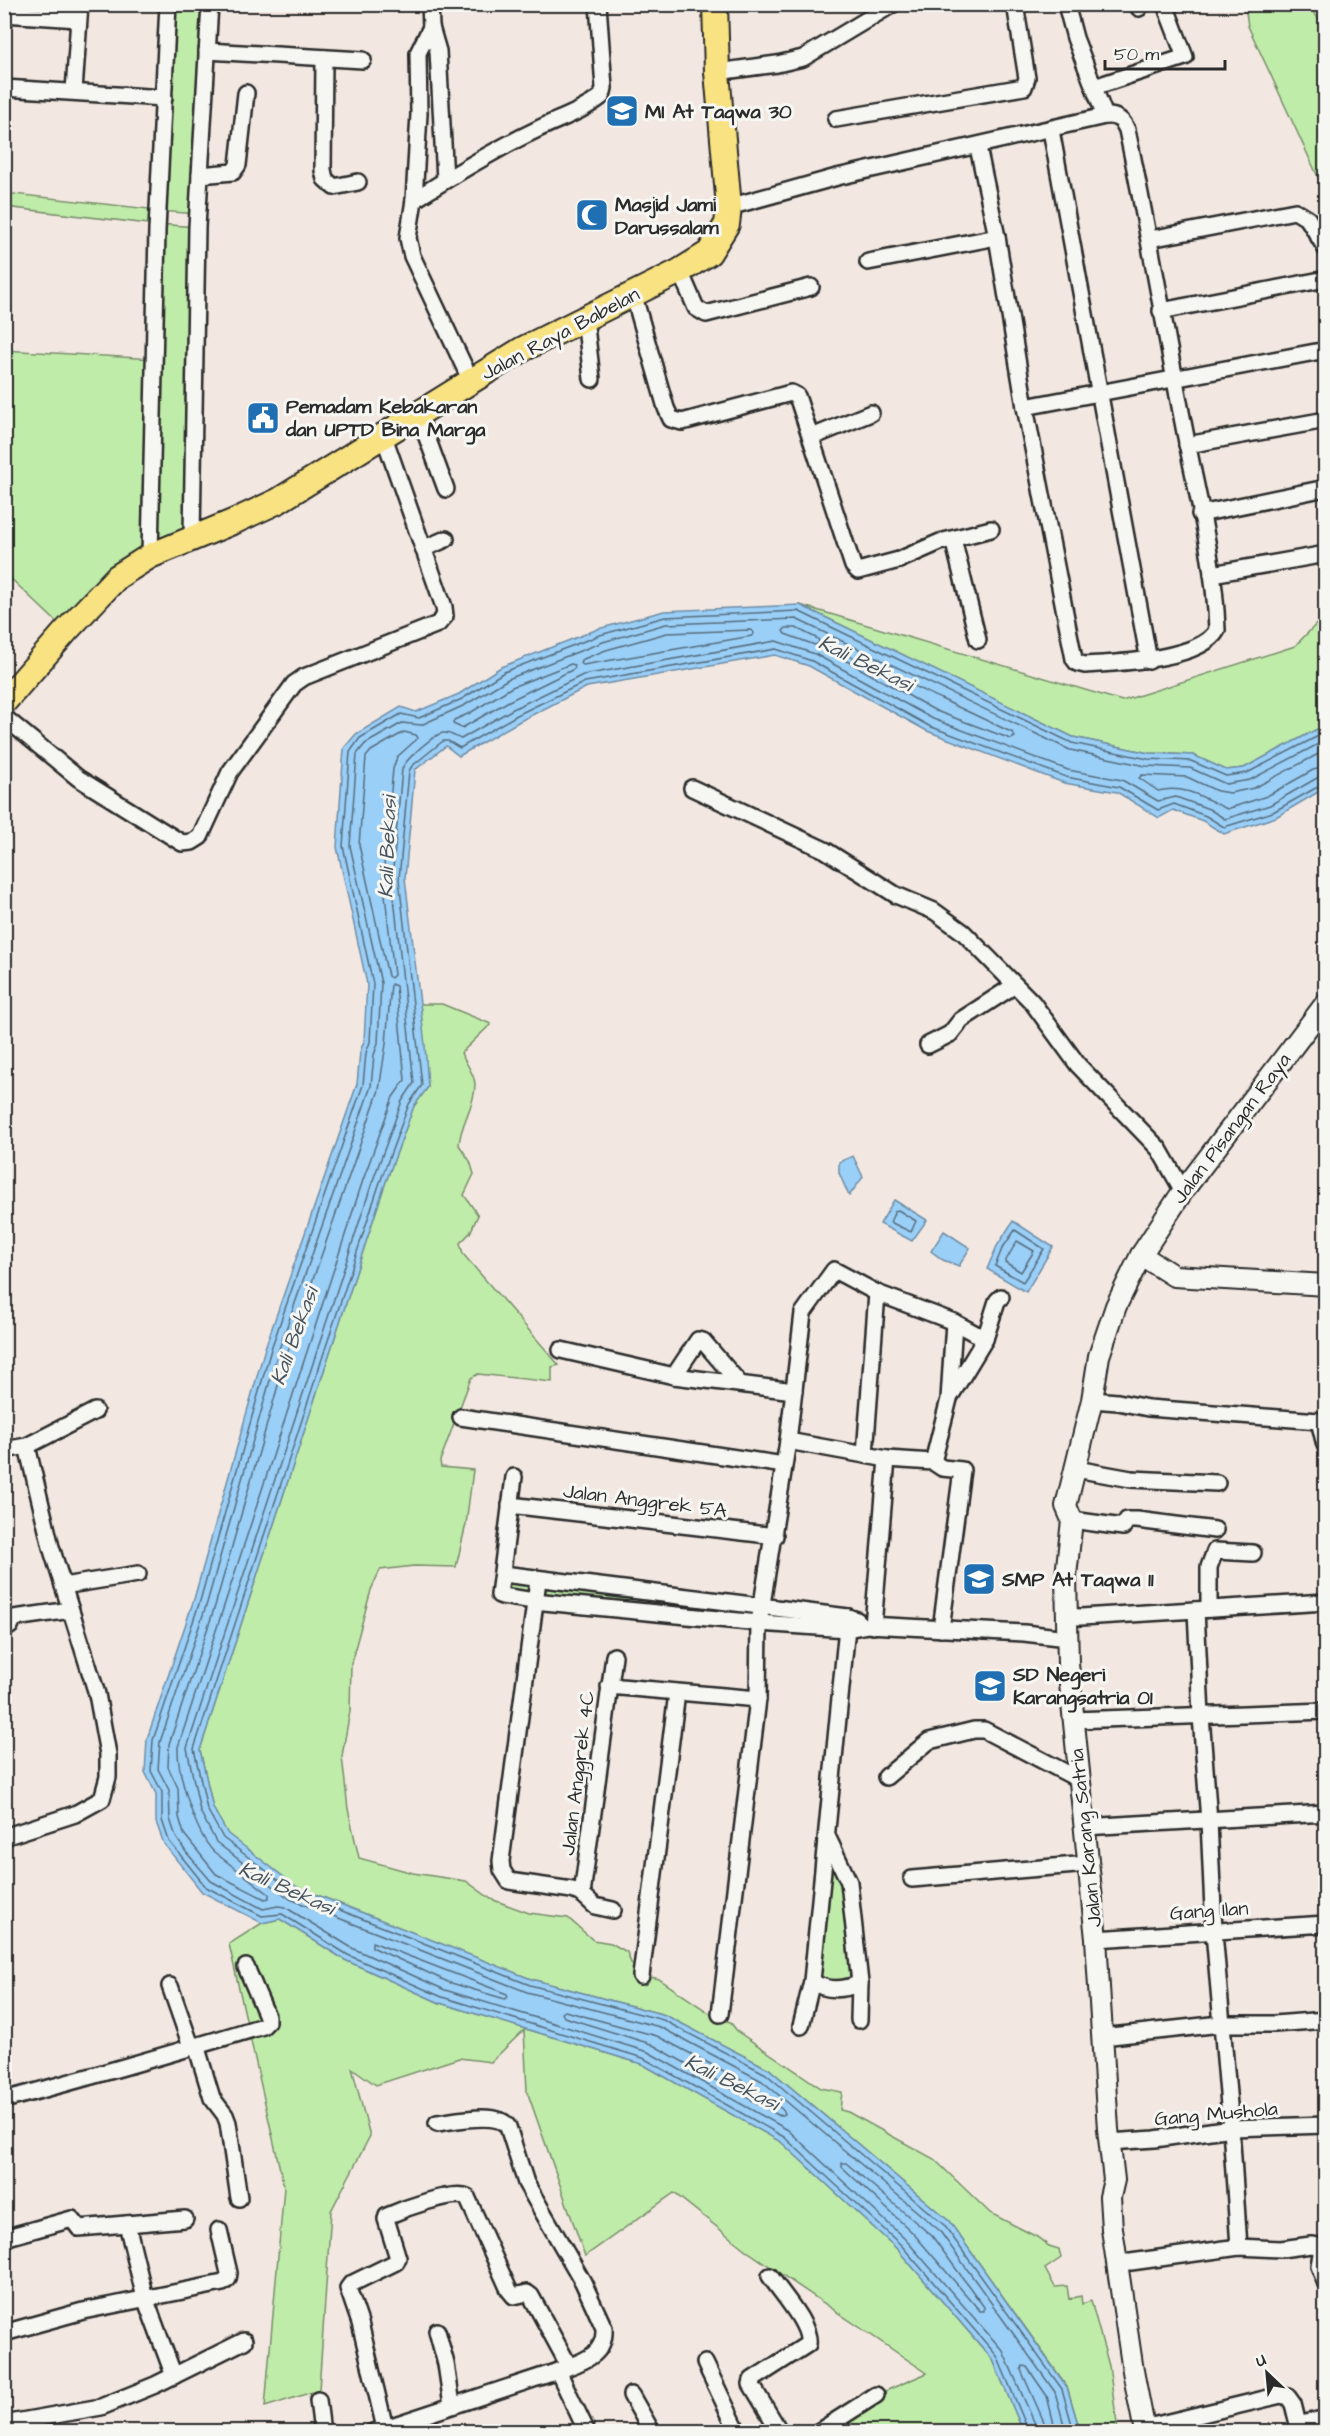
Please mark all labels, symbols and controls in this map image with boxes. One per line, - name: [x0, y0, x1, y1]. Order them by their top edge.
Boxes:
- scale bar: [1105, 33, 1225, 71]
- text: 50 m: [1114, 42, 1159, 67]
- school or university icon: MI At Taqwa 30: [604, 93, 640, 129]
- place label: MI At Taqwa 30: [645, 98, 792, 126]
- place label: Masjid Jami Darussalam: [615, 191, 719, 242]
- mosque icon: Masjid Jami Darussalam: [574, 197, 610, 233]
- street label: Jalan Raya Babelan: [476, 280, 645, 388]
- place label: Pemadam Kebakaran dan UPTD Bina Marga: [285, 393, 486, 445]
- public building icon: Pemadam Kebakaran dan UPTD Bina Marga: [245, 400, 281, 436]
- water label: Kali Bekasi: [814, 628, 920, 700]
- water label: Kali Bekasi: [371, 793, 404, 898]
- street label: Jalan Pisangan Raya: [1166, 1047, 1299, 1210]
- water label: Kali Bekasi: [263, 1281, 326, 1389]
- street label: Jalan Anggrek 5A: [561, 1477, 728, 1526]
- school or university icon: SMP At Taqwa 11: [961, 1561, 997, 1597]
- place label: SMP At Taqwa 11: [1001, 1566, 1154, 1594]
- place label: SD Negeri Karangsatria 01: [1012, 1661, 1153, 1713]
- school or university icon: SD Negeri Karangsatria 01: [972, 1668, 1008, 1704]
- street label: Jalan Anggrek 4C: [554, 1689, 603, 1857]
- street label: Jalan Karang Satria: [1063, 1747, 1110, 1929]
- water label: Kali Bekasi: [234, 1854, 342, 1924]
- street label: Gang Ilan: [1169, 1894, 1249, 1929]
- water label: Kali Bekasi: [680, 2047, 786, 2119]
- street label: Gang Mushola: [1153, 2095, 1279, 2134]
- north arrow: [1237, 2343, 1297, 2403]
- text: U: [1252, 2349, 1270, 2372]

